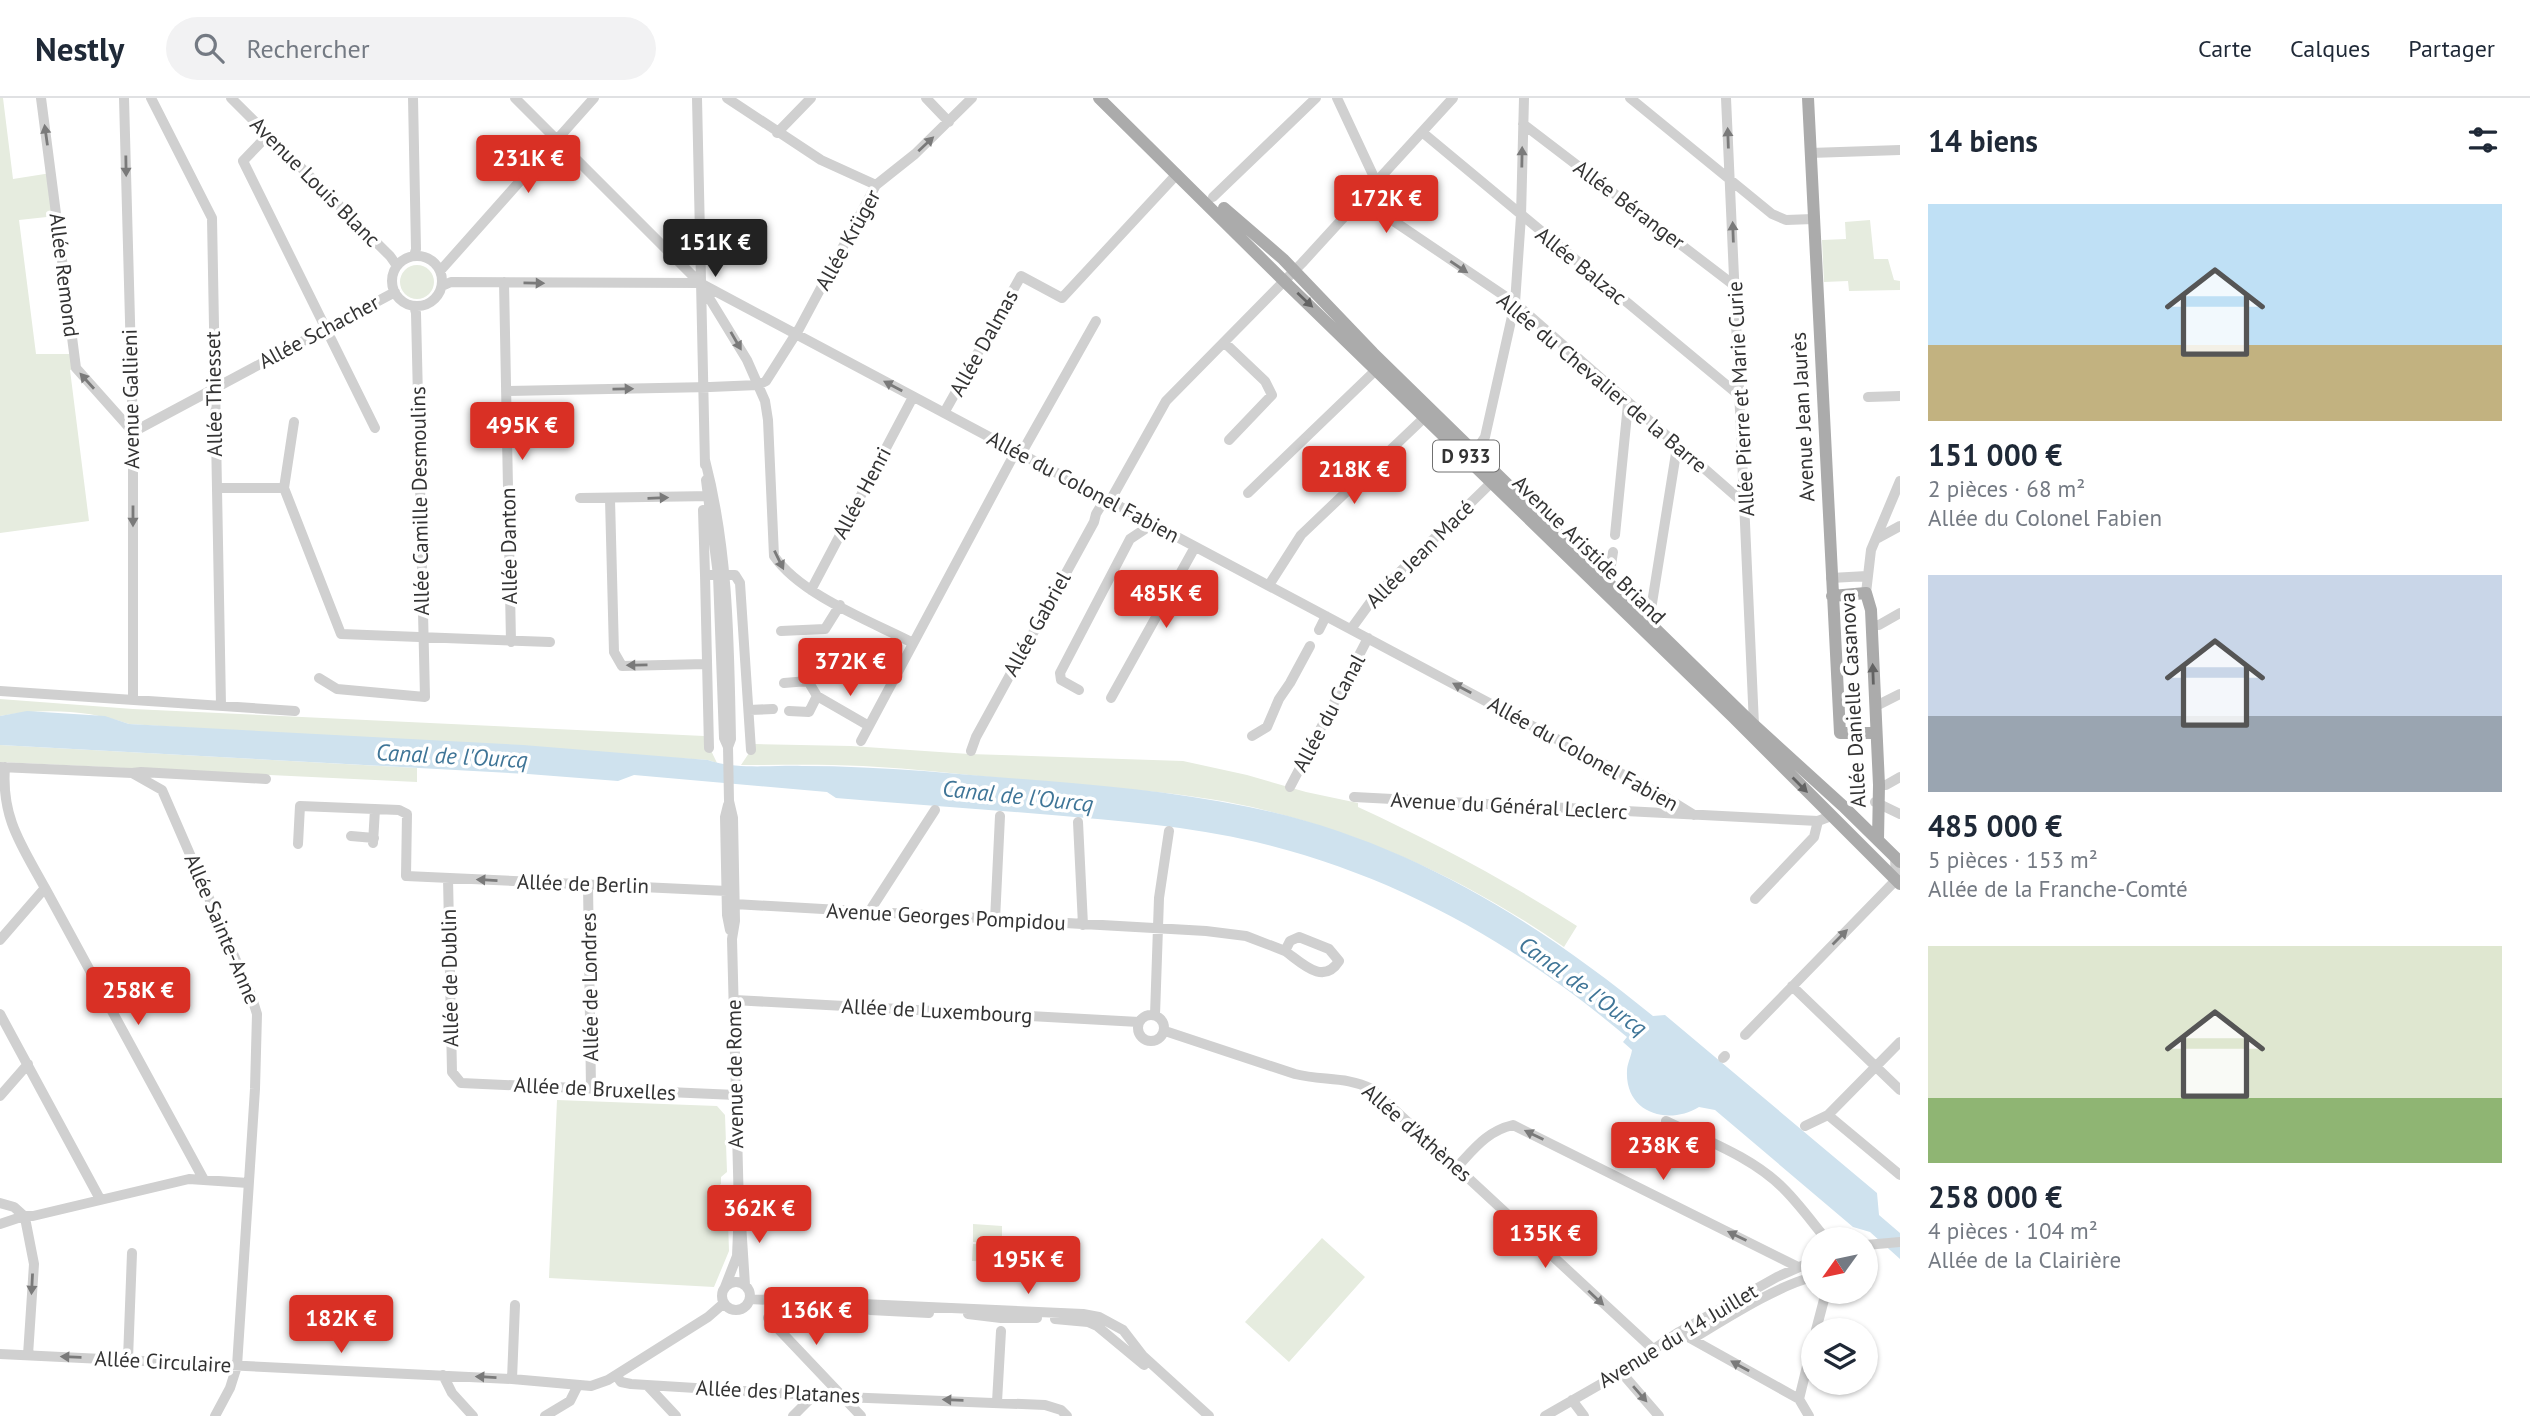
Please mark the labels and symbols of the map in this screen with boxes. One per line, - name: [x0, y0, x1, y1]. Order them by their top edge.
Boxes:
- street label: Avenue Louis Blanc: [245, 111, 386, 252]
- one-way arrow: [40, 124, 51, 146]
- one-way arrow: [1722, 127, 1734, 149]
- pin: 231K €: [471, 136, 585, 195]
- one-way arrow: [917, 136, 934, 152]
- one-way arrow: [1516, 146, 1528, 168]
- street label: Allée Béranger: [1568, 154, 1690, 255]
- one-way arrow: [120, 155, 132, 177]
- pin: 172K €: [1329, 176, 1443, 235]
- street label: Allée Krüger: [809, 185, 886, 295]
- street label: Allée Remond: [44, 212, 85, 338]
- pin: 151K €: [658, 220, 772, 279]
- street label: Allée Balzac: [1530, 221, 1632, 311]
- one-way arrow: [1728, 221, 1739, 243]
- one-way arrow: [1450, 260, 1468, 274]
- one-way arrow: [523, 277, 545, 289]
- street label: Allée Pierre et Marie Curie: [1721, 281, 1760, 517]
- street label: Allée Dalmas: [943, 285, 1024, 401]
- street label: Allée du Chevalier de la Barre: [1492, 287, 1713, 479]
- street label: Allée Schacher: [254, 289, 384, 375]
- one-way arrow: [1296, 292, 1314, 308]
- street label: Avenue Gallieni: [116, 329, 145, 469]
- street label: Allée Thiesset: [199, 331, 228, 457]
- one-way arrow: [730, 331, 742, 351]
- street label: Avenue Jean Jaurès: [1785, 331, 1820, 503]
- one-way arrow: [79, 372, 95, 390]
- one-way arrow: [883, 381, 903, 393]
- one-way arrow: [613, 383, 635, 394]
- street label: Allée Camille Desmoulins: [404, 386, 435, 616]
- pin: 495K €: [465, 402, 579, 462]
- street label: Allée du Colonel Fabien: [983, 424, 1184, 549]
- road number: D 933: [1433, 440, 1499, 472]
- street label: Allée Henri: [826, 442, 897, 543]
- pin: 218K €: [1297, 446, 1411, 506]
- street label: Avenue Aristide Briand: [1507, 469, 1672, 630]
- street label: Allée Danton: [494, 488, 523, 605]
- one-way arrow: [648, 492, 670, 503]
- street label: Allée Jean Macé: [1360, 494, 1479, 613]
- one-way arrow: [127, 505, 139, 527]
- one-way arrow: [773, 549, 785, 570]
- street label: Allée Gabriel: [997, 567, 1076, 681]
- pin: 485K €: [1109, 570, 1223, 630]
- street label: Allée Danielle Casanova: [1833, 591, 1872, 809]
- pin: 372K €: [793, 638, 907, 698]
- street label: Allée du Canal: [1286, 649, 1371, 776]
- one-way arrow: [626, 659, 648, 671]
- one-way arrow: [1867, 662, 1879, 684]
- one-way arrow: [1452, 682, 1472, 694]
- street label: Allée du Colonel Fabien: [1483, 690, 1683, 817]
- water label: Canal de l'Ourcq: [376, 737, 529, 774]
- water label: Canal de l'Ourcq: [941, 773, 1095, 818]
- one-way arrow: [1792, 777, 1809, 794]
- street label: Avenue du Général Leclerc: [1390, 786, 1628, 825]
- street label: Allée Sainte-Anne: [179, 849, 266, 1008]
- street label: Allée de Berlin: [517, 868, 650, 899]
- one-way arrow: [476, 874, 498, 885]
- street label: Avenue Georges Pompidou: [826, 897, 1066, 936]
- street label: Allée de Dublin: [435, 909, 464, 1047]
- street label: Allée de Londres: [575, 912, 604, 1062]
- water label: Canal de l'Ourcq: [1513, 929, 1654, 1042]
- one-way arrow: [1831, 930, 1848, 946]
- pin: 258K €: [81, 968, 195, 1027]
- street label: Allée de Luxembourg: [841, 992, 1033, 1029]
- street label: Avenue de Rome: [720, 999, 749, 1149]
- street label: Allée de Bruxelles: [513, 1071, 677, 1106]
- street label: Allée d'Athènes: [1357, 1078, 1478, 1188]
- pin: 238K €: [1606, 1122, 1720, 1182]
- one-way arrow: [1524, 1129, 1544, 1140]
- pin: 362K €: [702, 1186, 816, 1245]
- pin: 135K €: [1488, 1210, 1602, 1270]
- north arrow: [1801, 1227, 1878, 1304]
- one-way arrow: [1727, 1230, 1747, 1241]
- pin: 195K €: [971, 1236, 1085, 1296]
- one-way arrow: [27, 1273, 38, 1295]
- street label: Avenue du 14 Juillet: [1593, 1277, 1762, 1394]
- pin: 136K €: [759, 1288, 873, 1347]
- one-way arrow: [1587, 1289, 1604, 1305]
- pin: 182K €: [284, 1296, 398, 1355]
- street label: Allée Circulaire: [94, 1344, 232, 1379]
- one-way arrow: [59, 1351, 81, 1362]
- one-way arrow: [1730, 1360, 1749, 1372]
- one-way arrow: [475, 1372, 497, 1383]
- street label: Allée des Platanes: [695, 1374, 861, 1409]
- one-way arrow: [1632, 1385, 1648, 1403]
- one-way arrow: [942, 1395, 964, 1406]

